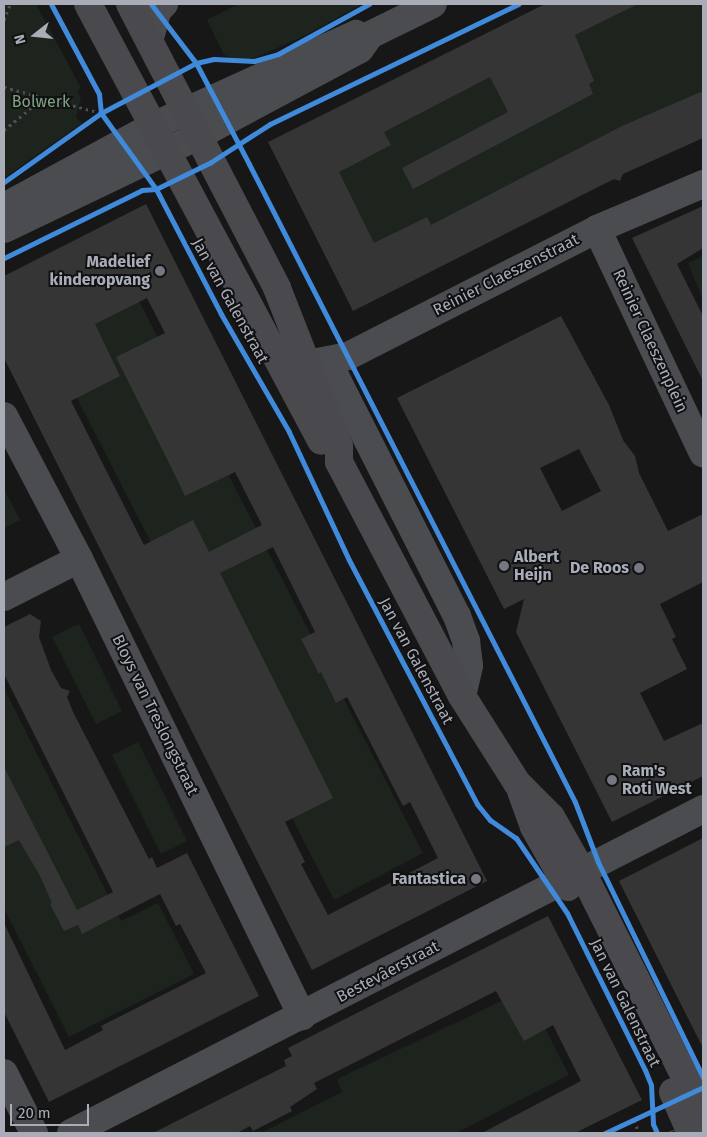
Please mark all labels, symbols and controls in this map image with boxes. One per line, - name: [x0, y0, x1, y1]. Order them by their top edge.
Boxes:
- north arrow: [10, 10, 60, 60]
- text: N: [11, 32, 30, 46]
- park label: Bolwerk: [12, 92, 70, 112]
- street label: Reinier Claeszenstraat: [430, 230, 582, 320]
- street label: Jan van Galenstraat: [188, 235, 272, 367]
- place label: Madelief kinderopvang: [50, 252, 150, 290]
- marker: Madelief kinderopvang: [154, 265, 166, 277]
- street label: Reinier Claeszenplein: [608, 266, 692, 416]
- place label: Albert Heijn: [514, 547, 559, 585]
- place label: De Roos: [570, 558, 629, 578]
- marker: Albert Heijn: [498, 560, 510, 572]
- marker: De Roos: [633, 562, 645, 574]
- street label: Jan van Galenstraat: [375, 594, 457, 728]
- street label: Bloys van Treslongstraat: [108, 632, 202, 798]
- place label: Ram's Roti West: [622, 761, 692, 799]
- marker: Ram's Roti West: [606, 774, 618, 786]
- place label: Fantastica: [392, 869, 466, 889]
- marker: Fantastica: [470, 873, 482, 885]
- street label: Jan van Galenstraat: [586, 936, 664, 1070]
- street label: Bestevâerstraat: [334, 937, 442, 1007]
- scale bar: [12, 1094, 91, 1126]
- text: 20 m: [18, 1104, 51, 1122]

